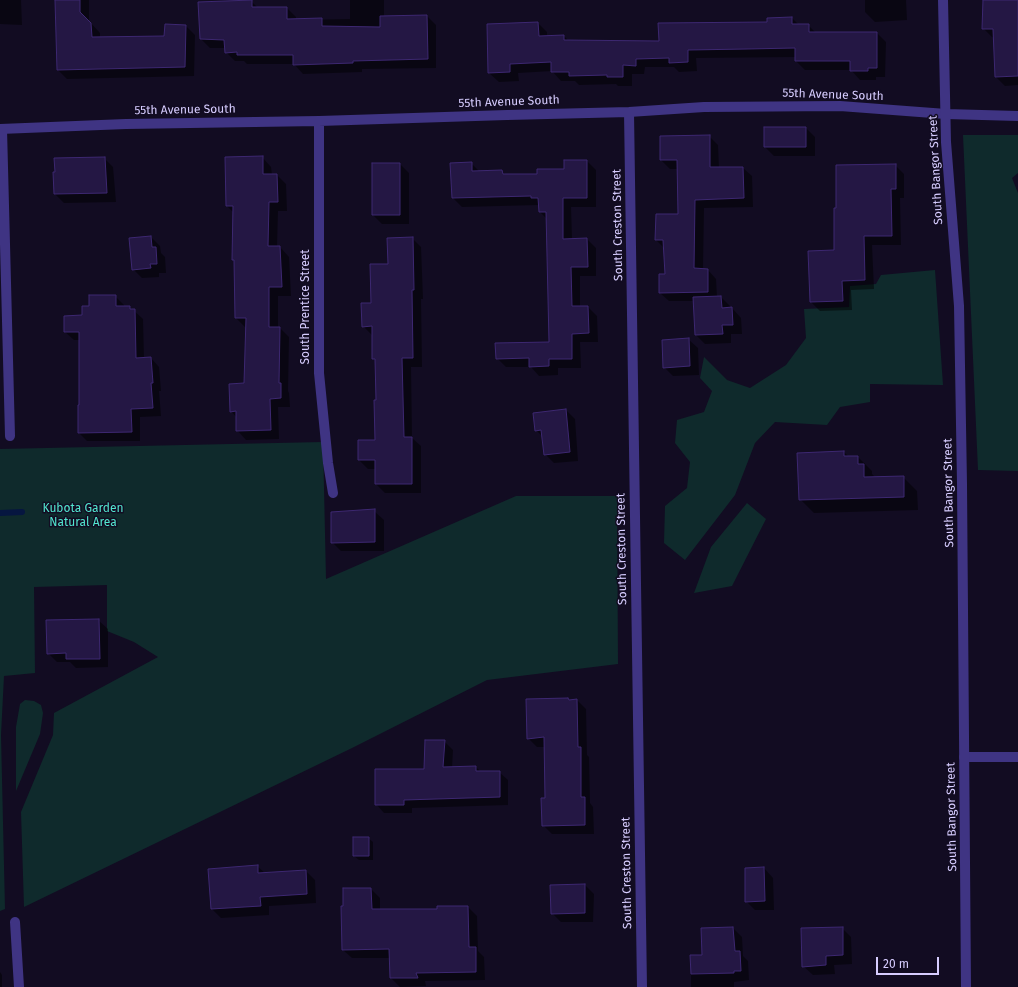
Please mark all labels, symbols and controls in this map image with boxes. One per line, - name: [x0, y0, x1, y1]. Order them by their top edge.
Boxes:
- street label: 55th Avenue South: [782, 86, 884, 104]
- street label: 55th Avenue South: [458, 93, 560, 111]
- street label: 55th Avenue South: [134, 102, 236, 118]
- street label: South Bangor Street: [926, 115, 946, 225]
- street label: South Creston Street: [610, 169, 626, 281]
- street label: South Prentice Street: [299, 249, 313, 365]
- street label: South Bangor Street: [941, 438, 957, 548]
- street label: South Creston Street: [614, 493, 630, 605]
- park label: Kubota Garden Natural Area: [42, 502, 124, 530]
- street label: South Bangor Street: [944, 762, 960, 872]
- street label: South Creston Street: [619, 817, 635, 929]
- scale bar: [878, 949, 941, 975]
- text: 20 m: [883, 957, 909, 971]

